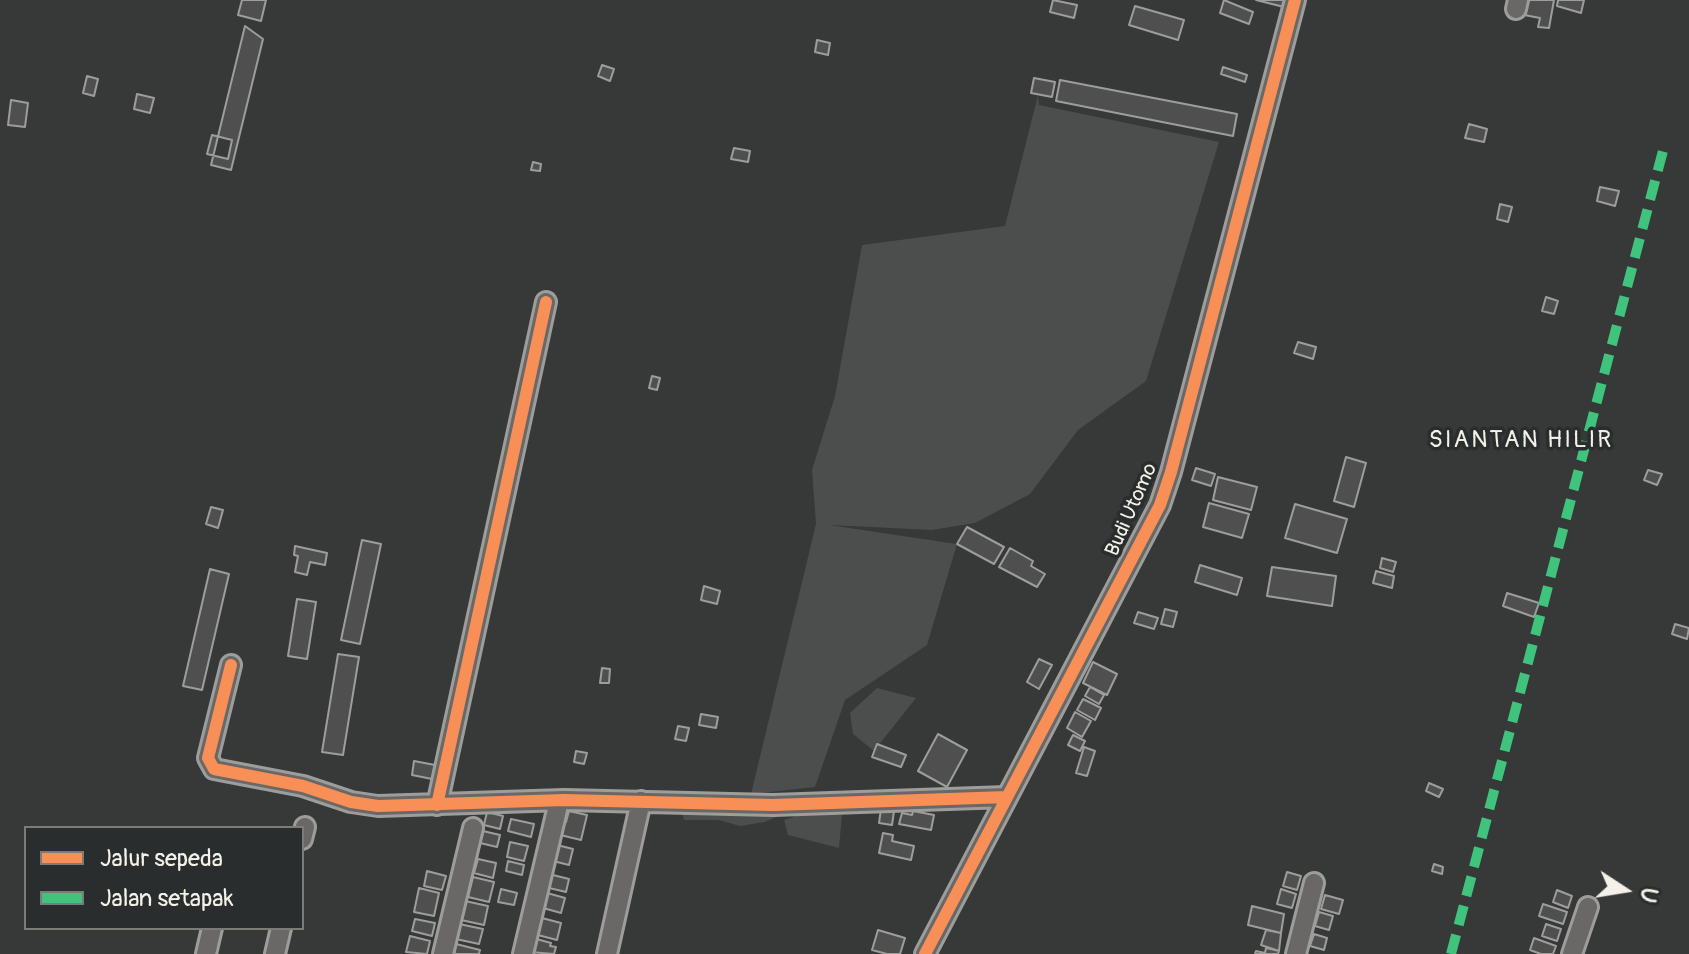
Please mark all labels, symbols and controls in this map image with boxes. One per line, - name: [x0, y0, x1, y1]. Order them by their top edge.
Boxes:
- district label: SIANTAN HILIR: [1429, 427, 1613, 455]
- street label: Budi Utomo: [1101, 460, 1163, 560]
- legend: [24, 826, 304, 930]
- text: Jalur sepeda: [100, 844, 223, 873]
- north arrow: [1585, 850, 1665, 930]
- text: Jalan setapak: [100, 884, 234, 913]
- text: U: [1633, 885, 1664, 905]

